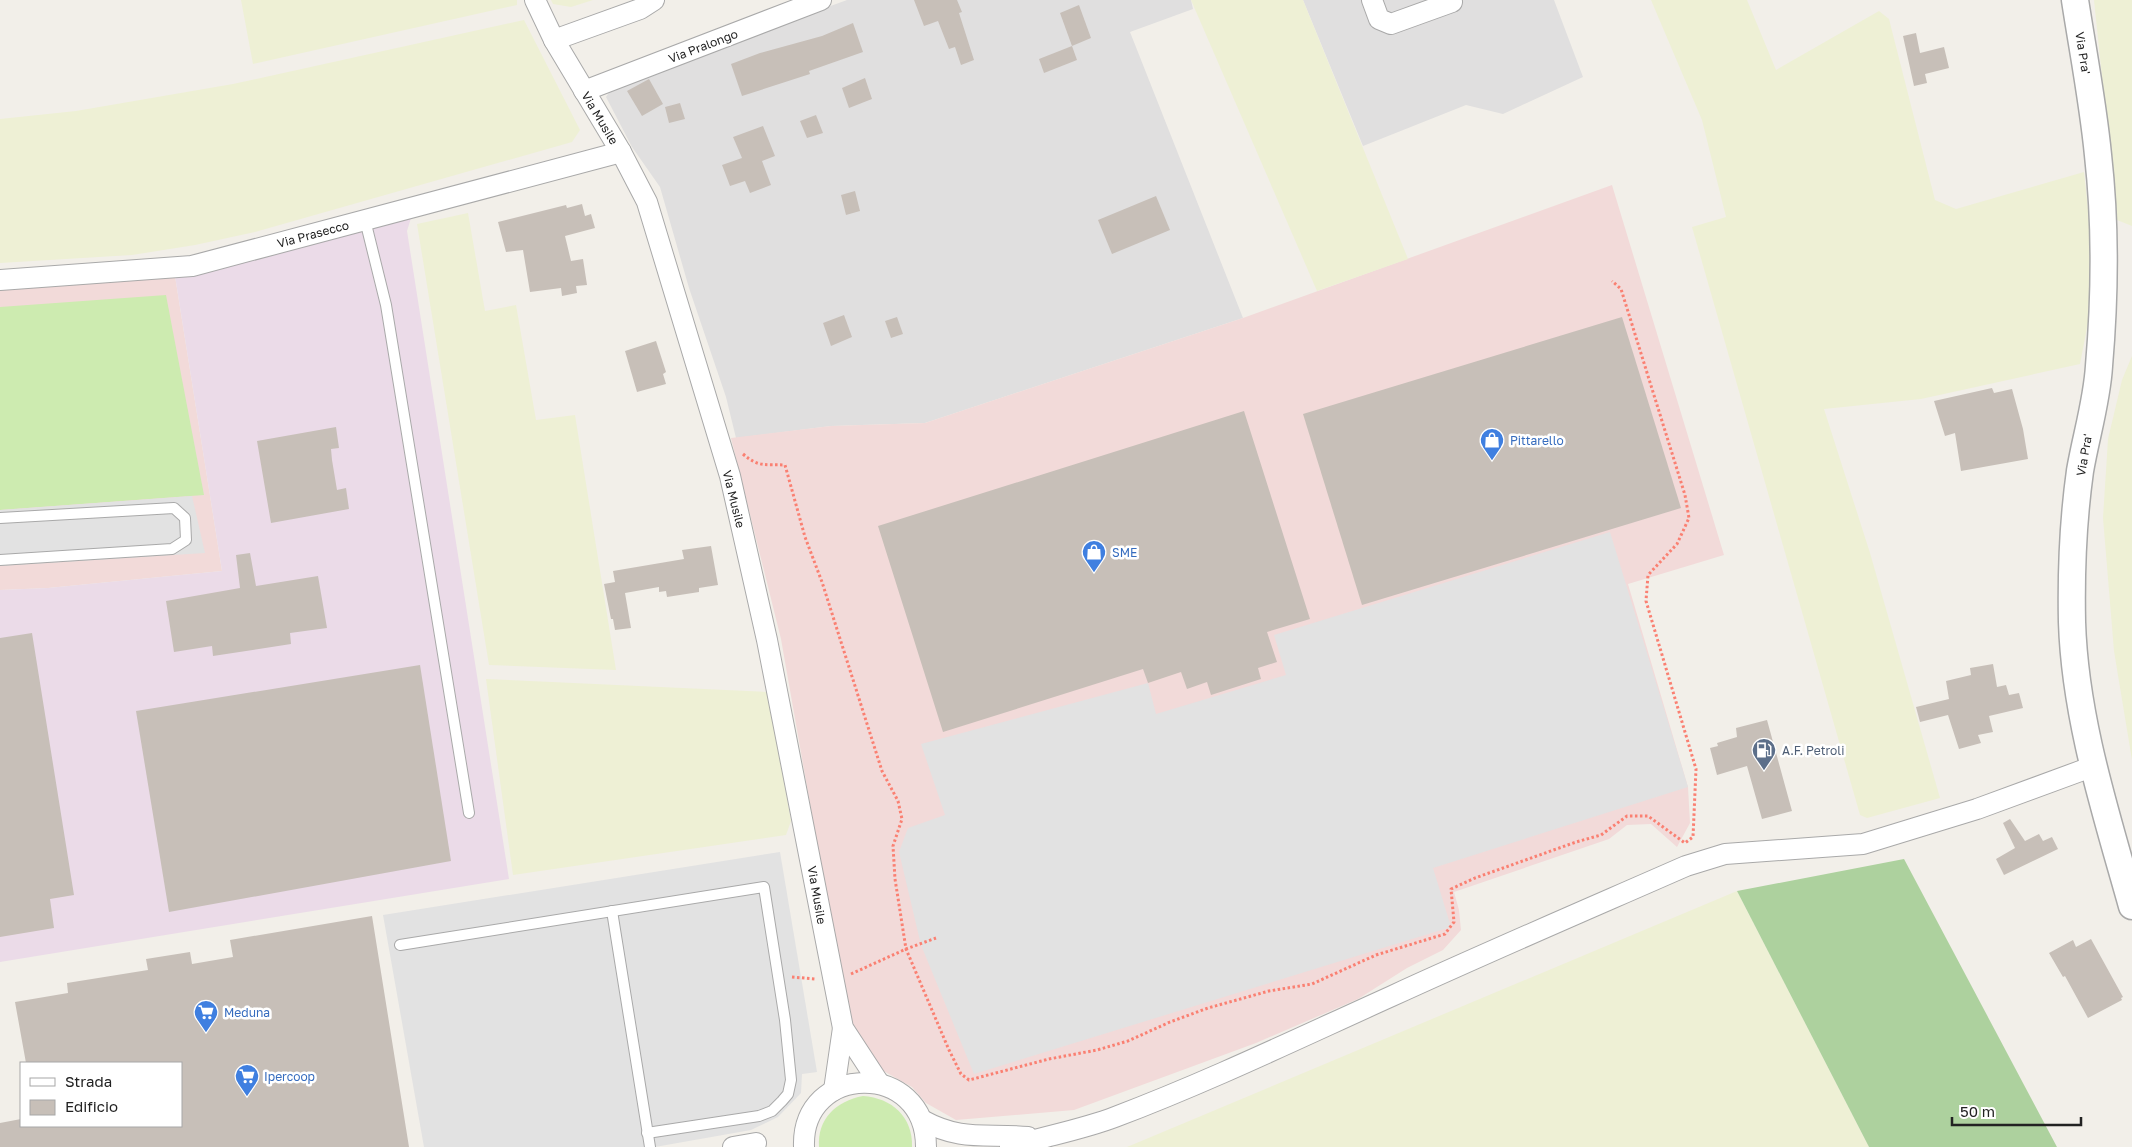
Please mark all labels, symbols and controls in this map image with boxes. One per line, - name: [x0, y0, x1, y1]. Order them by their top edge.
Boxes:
- street label: Via Pralongo: [666, 26, 740, 66]
- street label: Via Pra': [2072, 31, 2094, 75]
- street label: Via Musile: [578, 89, 622, 147]
- street label: Via Prasecco: [275, 217, 351, 251]
- shop icon: Pittarello: [1479, 427, 1505, 461]
- place label: Pittarello: [1510, 433, 1564, 448]
- street label: Via Pra': [2073, 433, 2095, 477]
- street label: Via Musile: [720, 469, 748, 529]
- shop icon: SME: [1081, 539, 1107, 573]
- place label: SME: [1112, 545, 1137, 560]
- fuel station icon: A.F. Petroli: [1751, 737, 1777, 771]
- place label: A.F. Petroli: [1782, 743, 1844, 758]
- street label: Via Musile: [805, 865, 830, 925]
- supermarket icon: Meduna: [193, 999, 219, 1033]
- place label: Meduna: [224, 1005, 270, 1020]
- legend: [20, 1062, 182, 1127]
- supermarket icon: Ipercoop: [234, 1063, 260, 1097]
- place label: Ipercoop: [264, 1069, 315, 1084]
- text: Strada: [65, 1072, 112, 1090]
- scale bar: [1952, 1094, 2081, 1126]
- text: Edificio: [65, 1097, 118, 1115]
- text: 50 m: [1960, 1102, 1995, 1120]

